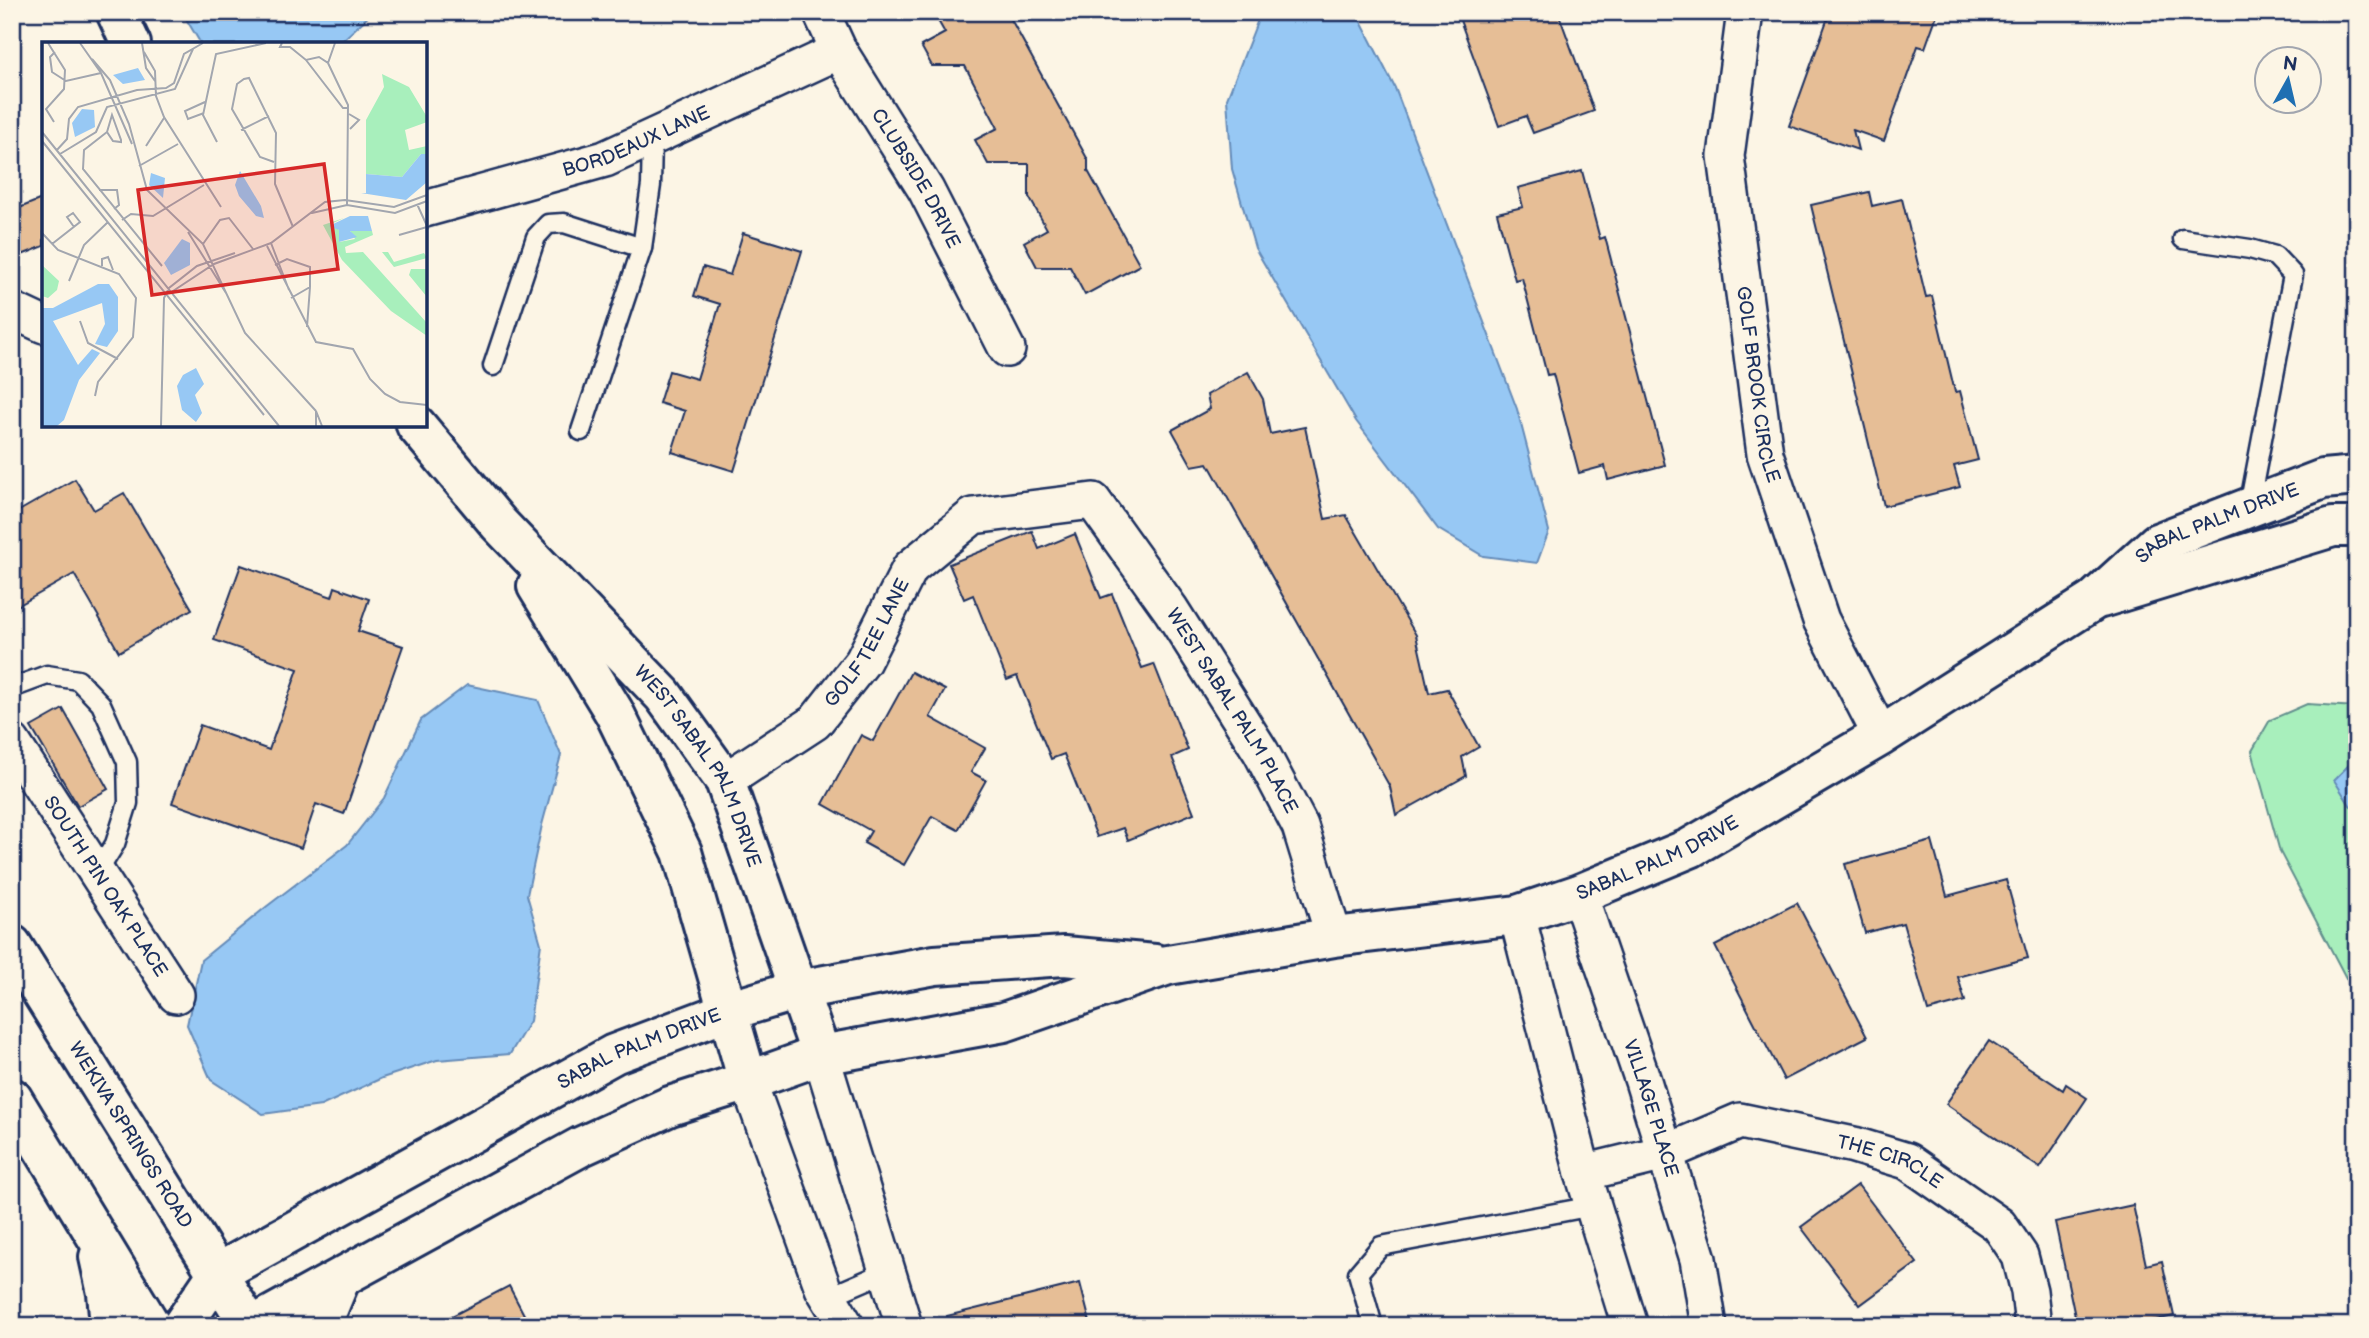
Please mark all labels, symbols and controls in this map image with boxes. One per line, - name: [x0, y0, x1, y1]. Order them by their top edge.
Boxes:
- inset map: [42, 42, 427, 427]
- north arrow: [2254, 46, 2324, 116]
- text: N: [2281, 52, 2299, 77]
- street label: BORDEAUX LANE: [560, 101, 713, 182]
- street label: CLUBSIDE DRIVE: [866, 104, 965, 252]
- street label: GOLF BROOK CIRCLE: [1732, 285, 1785, 486]
- street label: SABAL PALM DRIVE: [2131, 478, 2302, 568]
- street label: GOLF TEE LANE: [820, 575, 914, 712]
- street label: WEST SABAL PALM PLACE: [1161, 604, 1303, 817]
- street label: WEST SABAL PALM DRIVE: [629, 660, 766, 870]
- street label: SOUTH PIN OAK PLACE: [39, 792, 172, 981]
- street label: SABAL PALM DRIVE: [1573, 811, 1743, 905]
- street label: SABAL PALM DRIVE: [554, 1003, 724, 1094]
- street label: WEKIVA SPRINGS ROAD: [64, 1037, 198, 1233]
- street label: VILLAGE PLACE: [1618, 1037, 1683, 1180]
- street label: THE CIRCLE: [1835, 1130, 1947, 1194]

